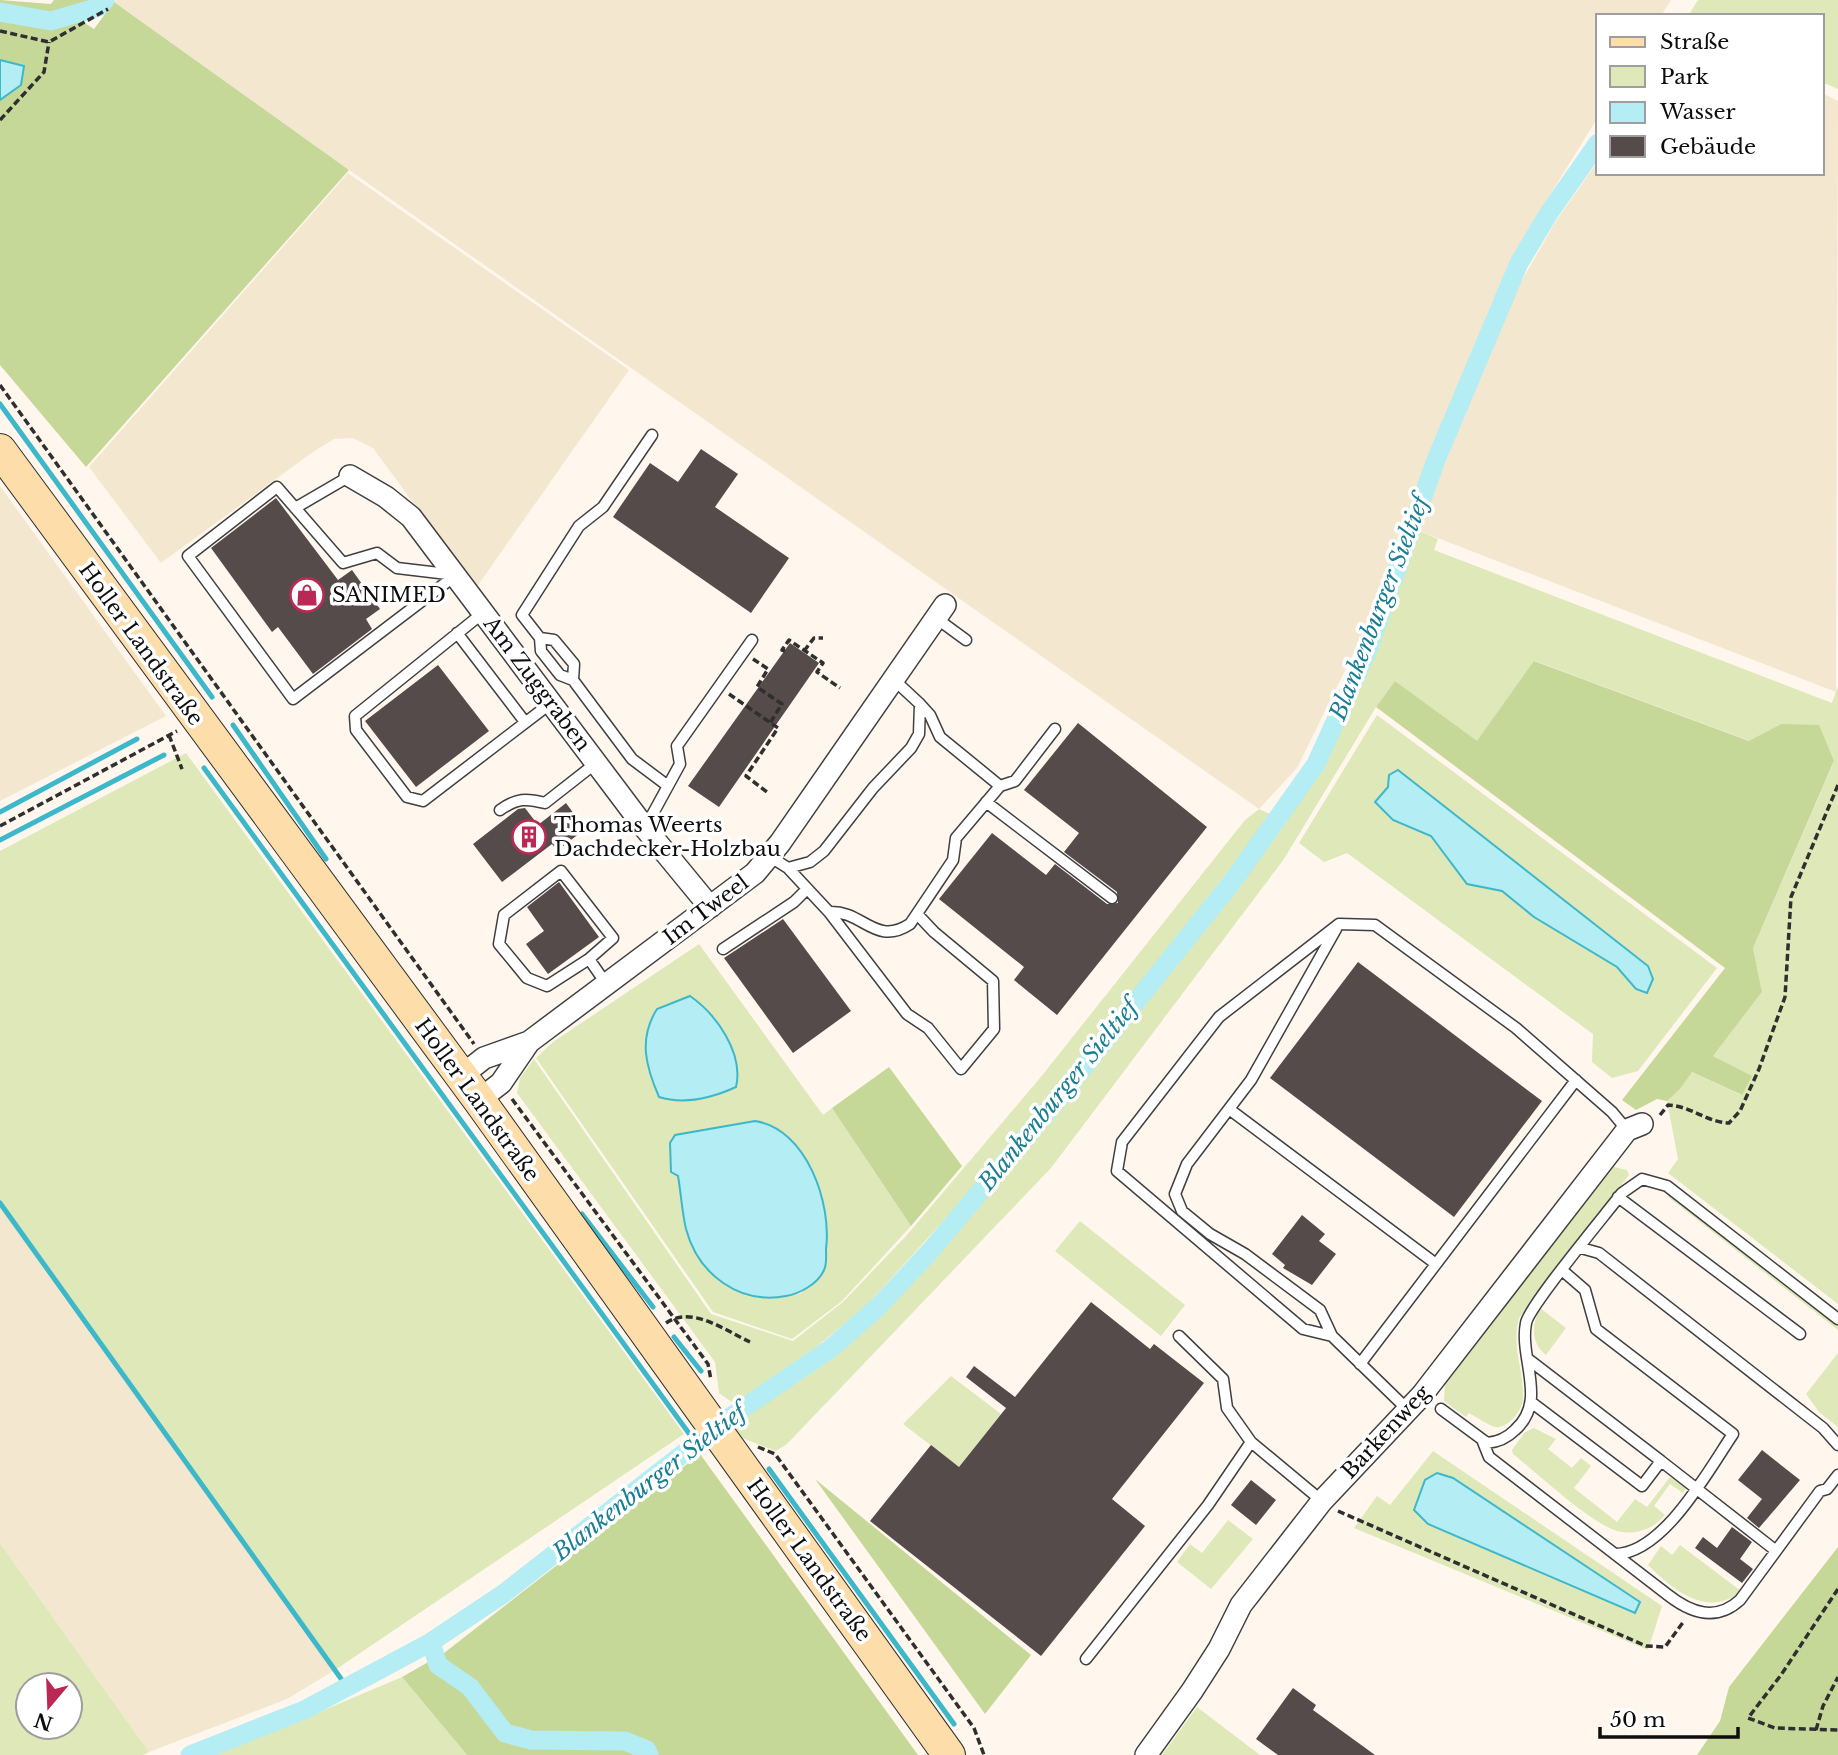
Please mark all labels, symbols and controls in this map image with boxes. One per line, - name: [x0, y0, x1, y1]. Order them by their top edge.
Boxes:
- legend: [1596, 14, 1824, 175]
- text: Straße: [1660, 29, 1729, 55]
- text: Park: [1660, 64, 1709, 90]
- text: Wasser: [1659, 99, 1736, 125]
- text: Gebäude: [1660, 134, 1756, 160]
- water label: Blankenburger Sieltief: [1323, 487, 1437, 725]
- street label: Holler Landstraße: [73, 558, 209, 730]
- shop icon: SANIMED: [288, 576, 326, 614]
- place label: SANIMED: [332, 582, 446, 608]
- street label: Am Zuggraben: [477, 611, 596, 756]
- place label: Thomas Weerts Dachdecker-Holzbau: [554, 812, 781, 862]
- building icon: Thomas Weerts Dachdecker-Holzbau: [510, 818, 548, 856]
- street label: Im Tweel: [658, 869, 754, 951]
- water label: Blankenburger Sieltief: [972, 990, 1147, 1197]
- street label: Holler Landstraße: [409, 1014, 545, 1186]
- street label: Barkenweg: [1336, 1380, 1436, 1484]
- water label: Blankenburger Sieltief: [546, 1395, 755, 1567]
- street label: Holler Landstraße: [741, 1474, 877, 1646]
- north arrow: [14, 1671, 84, 1741]
- scale bar: [1600, 1696, 1738, 1740]
- text: 50 m: [1610, 1707, 1666, 1733]
- text: N: [31, 1708, 56, 1735]

